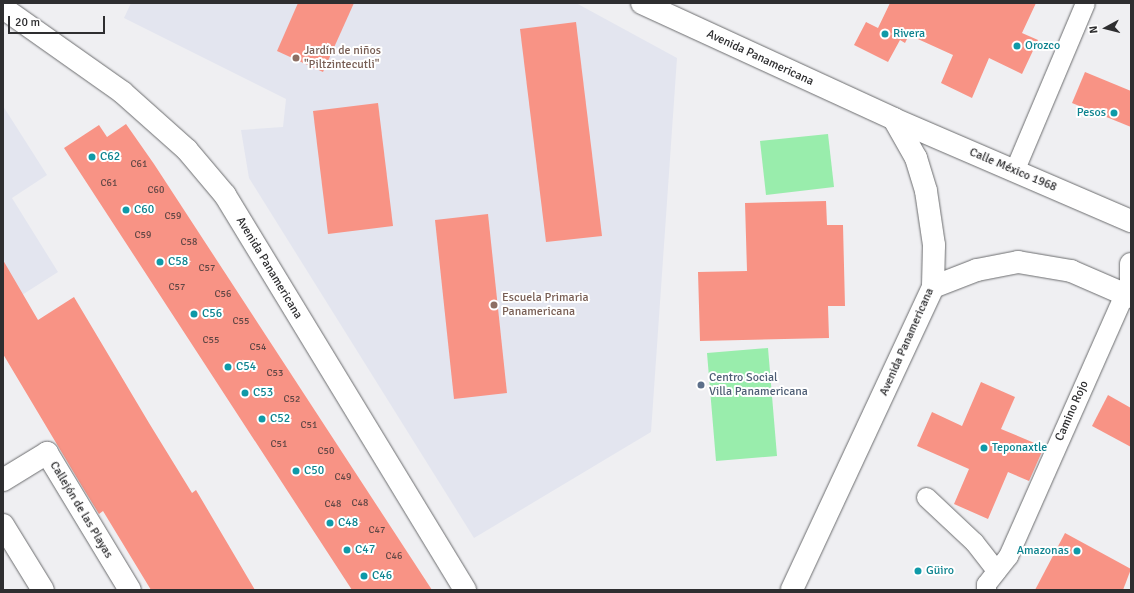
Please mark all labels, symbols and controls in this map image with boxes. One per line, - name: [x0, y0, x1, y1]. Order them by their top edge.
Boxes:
- scale bar: [10, 8, 107, 34]
- north arrow: [1086, 8, 1126, 48]
- text: 20 m: [15, 15, 40, 30]
- text: N: [1087, 25, 1101, 34]
- street label: Avenida Panamericana: [704, 27, 816, 89]
- place label: Rivera: [893, 27, 925, 41]
- marker: Rivera: [880, 29, 890, 39]
- place label: Orozco: [1025, 39, 1060, 53]
- marker: Orozco: [1012, 41, 1022, 51]
- place label: Jardín de niños "Piltzintecutli": [304, 44, 381, 72]
- marker: Jardín de niños "Piltzintecutli": [291, 53, 301, 63]
- place label: Pesos: [1077, 106, 1106, 120]
- marker: Pesos: [1109, 108, 1119, 118]
- street label: Calle México 1968: [967, 145, 1059, 195]
- place label: C62: [100, 150, 120, 164]
- marker: C62: [87, 152, 97, 162]
- house number: C61: [131, 159, 147, 171]
- house number: C61: [101, 178, 117, 190]
- house number: C60: [148, 185, 164, 197]
- place label: C60: [134, 203, 154, 217]
- marker: C60: [121, 205, 131, 215]
- house number: C59: [165, 211, 181, 223]
- street label: Avenida Panamericana: [233, 214, 305, 322]
- house number: C59: [135, 230, 151, 242]
- house number: C58: [181, 237, 197, 249]
- place label: C58: [168, 255, 188, 269]
- marker: C58: [155, 257, 165, 267]
- house number: C57: [199, 263, 215, 275]
- house number: C57: [169, 282, 185, 294]
- street label: Avenida Panamericana: [877, 286, 937, 398]
- house number: C56: [215, 289, 231, 301]
- place label: Escuela Primaria Panamericana: [502, 291, 589, 319]
- marker: Escuela Primaria Panamericana: [489, 300, 499, 310]
- place label: C56: [202, 307, 222, 321]
- marker: C56: [189, 309, 199, 319]
- house number: C55: [233, 316, 249, 328]
- house number: C55: [203, 335, 219, 347]
- house number: C54: [250, 342, 266, 354]
- place label: C54: [236, 360, 256, 374]
- marker: C54: [223, 362, 233, 372]
- house number: C53: [267, 368, 283, 380]
- place label: Centro Social Villa Panamericana: [709, 371, 808, 399]
- street label: Camino Rojo: [1052, 379, 1092, 443]
- marker: Centro Social Villa Panamericana: [696, 380, 706, 390]
- place label: C53: [253, 386, 273, 400]
- marker: C53: [240, 388, 250, 398]
- house number: C52: [284, 394, 300, 406]
- place label: C52: [270, 412, 290, 426]
- marker: C52: [257, 414, 267, 424]
- house number: C51: [301, 420, 317, 432]
- house number: C51: [271, 439, 287, 451]
- place label: Teponaxtle: [992, 441, 1047, 455]
- marker: Teponaxtle: [979, 443, 989, 453]
- house number: C50: [318, 446, 334, 458]
- street label: Callejón de las Playas: [46, 459, 116, 561]
- place label: C50: [304, 464, 324, 478]
- marker: C50: [291, 466, 301, 476]
- house number: C49: [335, 472, 351, 484]
- house number: C48: [352, 498, 368, 510]
- house number: C48: [325, 499, 341, 511]
- place label: C48: [338, 516, 358, 530]
- marker: C48: [325, 518, 335, 528]
- house number: C47: [369, 525, 385, 537]
- place label: C47: [355, 543, 375, 557]
- place label: Amazonas: [1017, 544, 1069, 558]
- marker: C47: [342, 545, 352, 555]
- marker: Amazonas: [1072, 546, 1082, 556]
- house number: C46: [386, 551, 402, 563]
- place label: Güiro: [926, 564, 954, 578]
- marker: Güiro: [913, 566, 923, 576]
- place label: C46: [372, 569, 392, 583]
- marker: C46: [359, 571, 369, 581]

